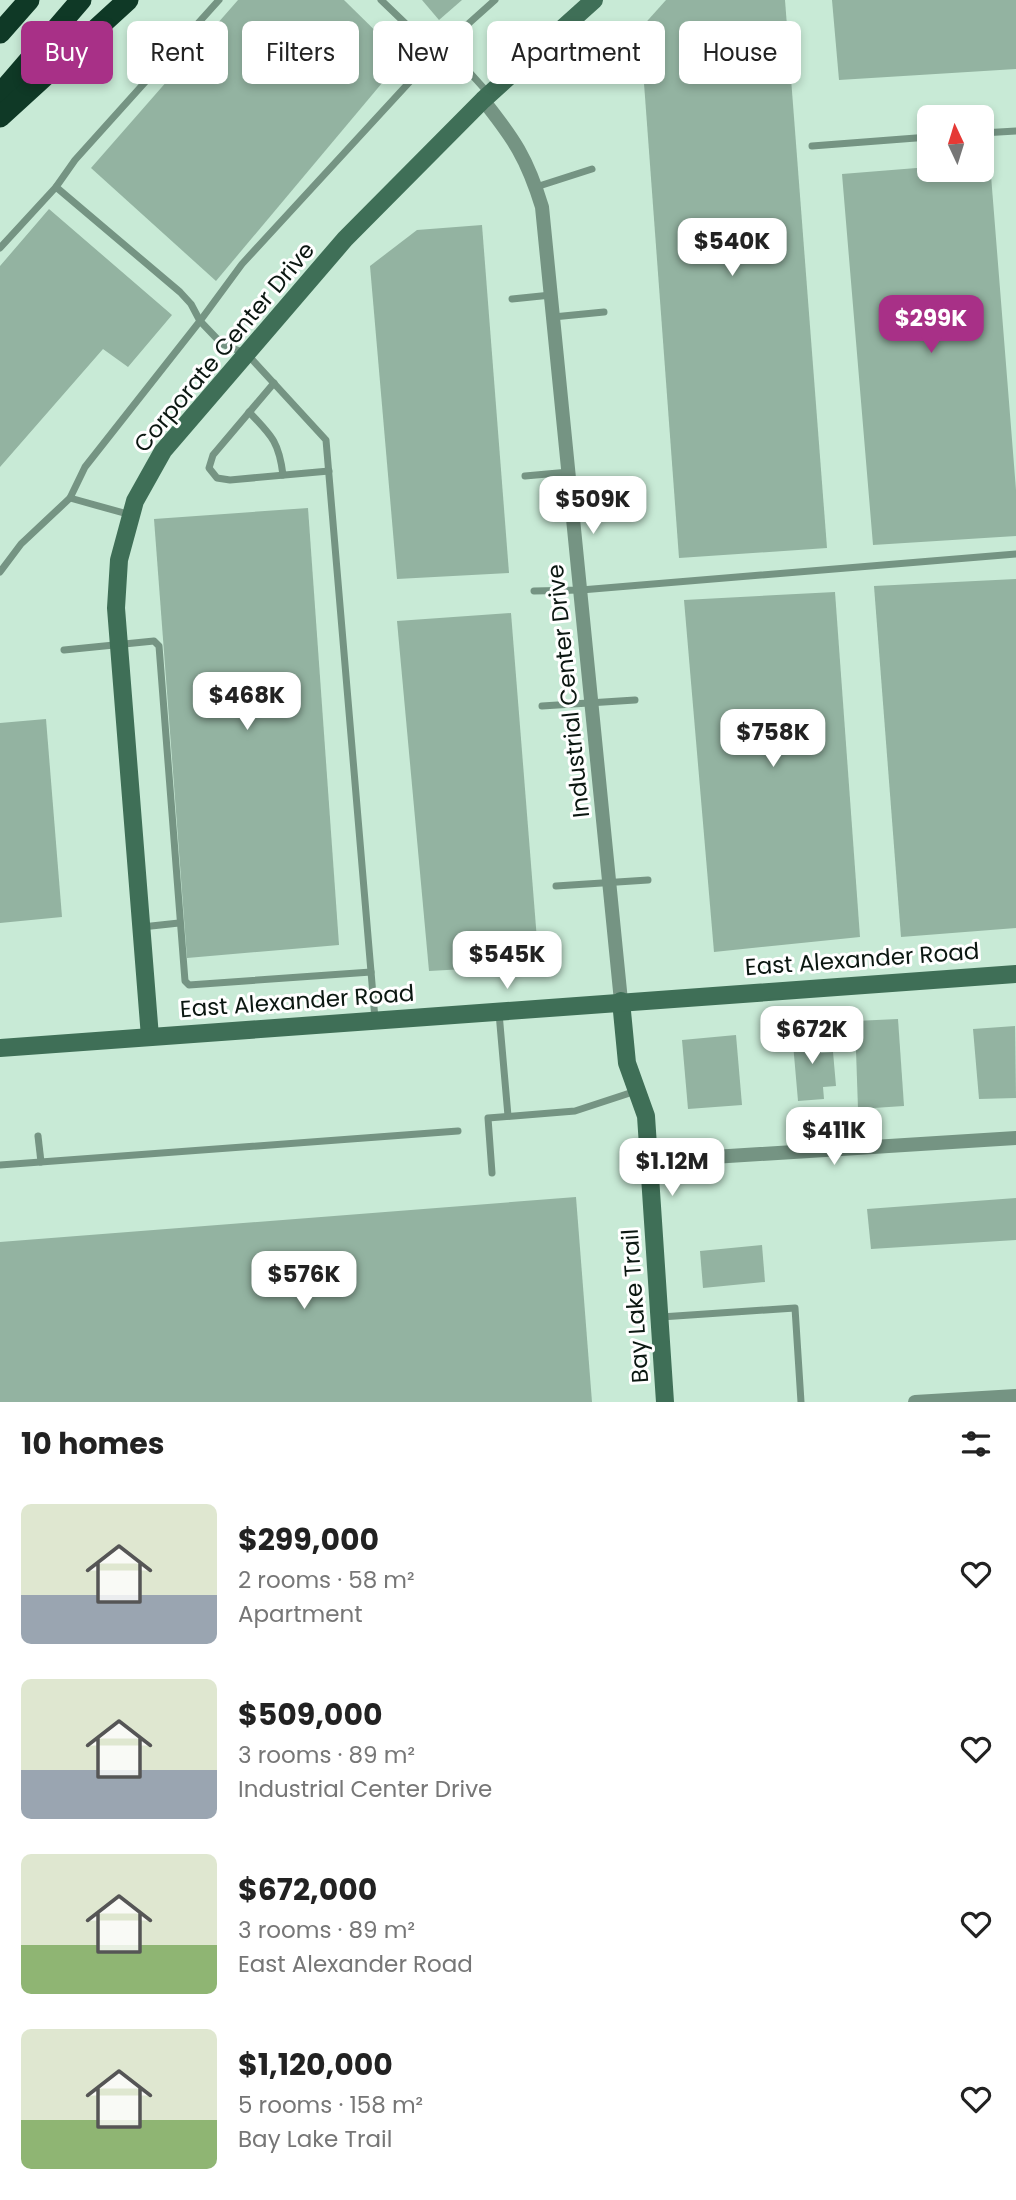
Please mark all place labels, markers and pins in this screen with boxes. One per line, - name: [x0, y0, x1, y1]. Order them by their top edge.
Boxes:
- pin: $540K: [683, 218, 781, 278]
- pin: $299K: [882, 296, 980, 355]
- pin: $509K: [544, 476, 642, 536]
- pin: $468K: [198, 672, 296, 732]
- pin: $758K: [724, 710, 822, 769]
- pin: $545K: [458, 932, 556, 991]
- pin: $672K: [763, 1006, 861, 1066]
- pin: $411K: [785, 1108, 883, 1167]
- pin: $1.12M: [615, 1138, 729, 1198]
- pin: $576K: [255, 1252, 353, 1311]

